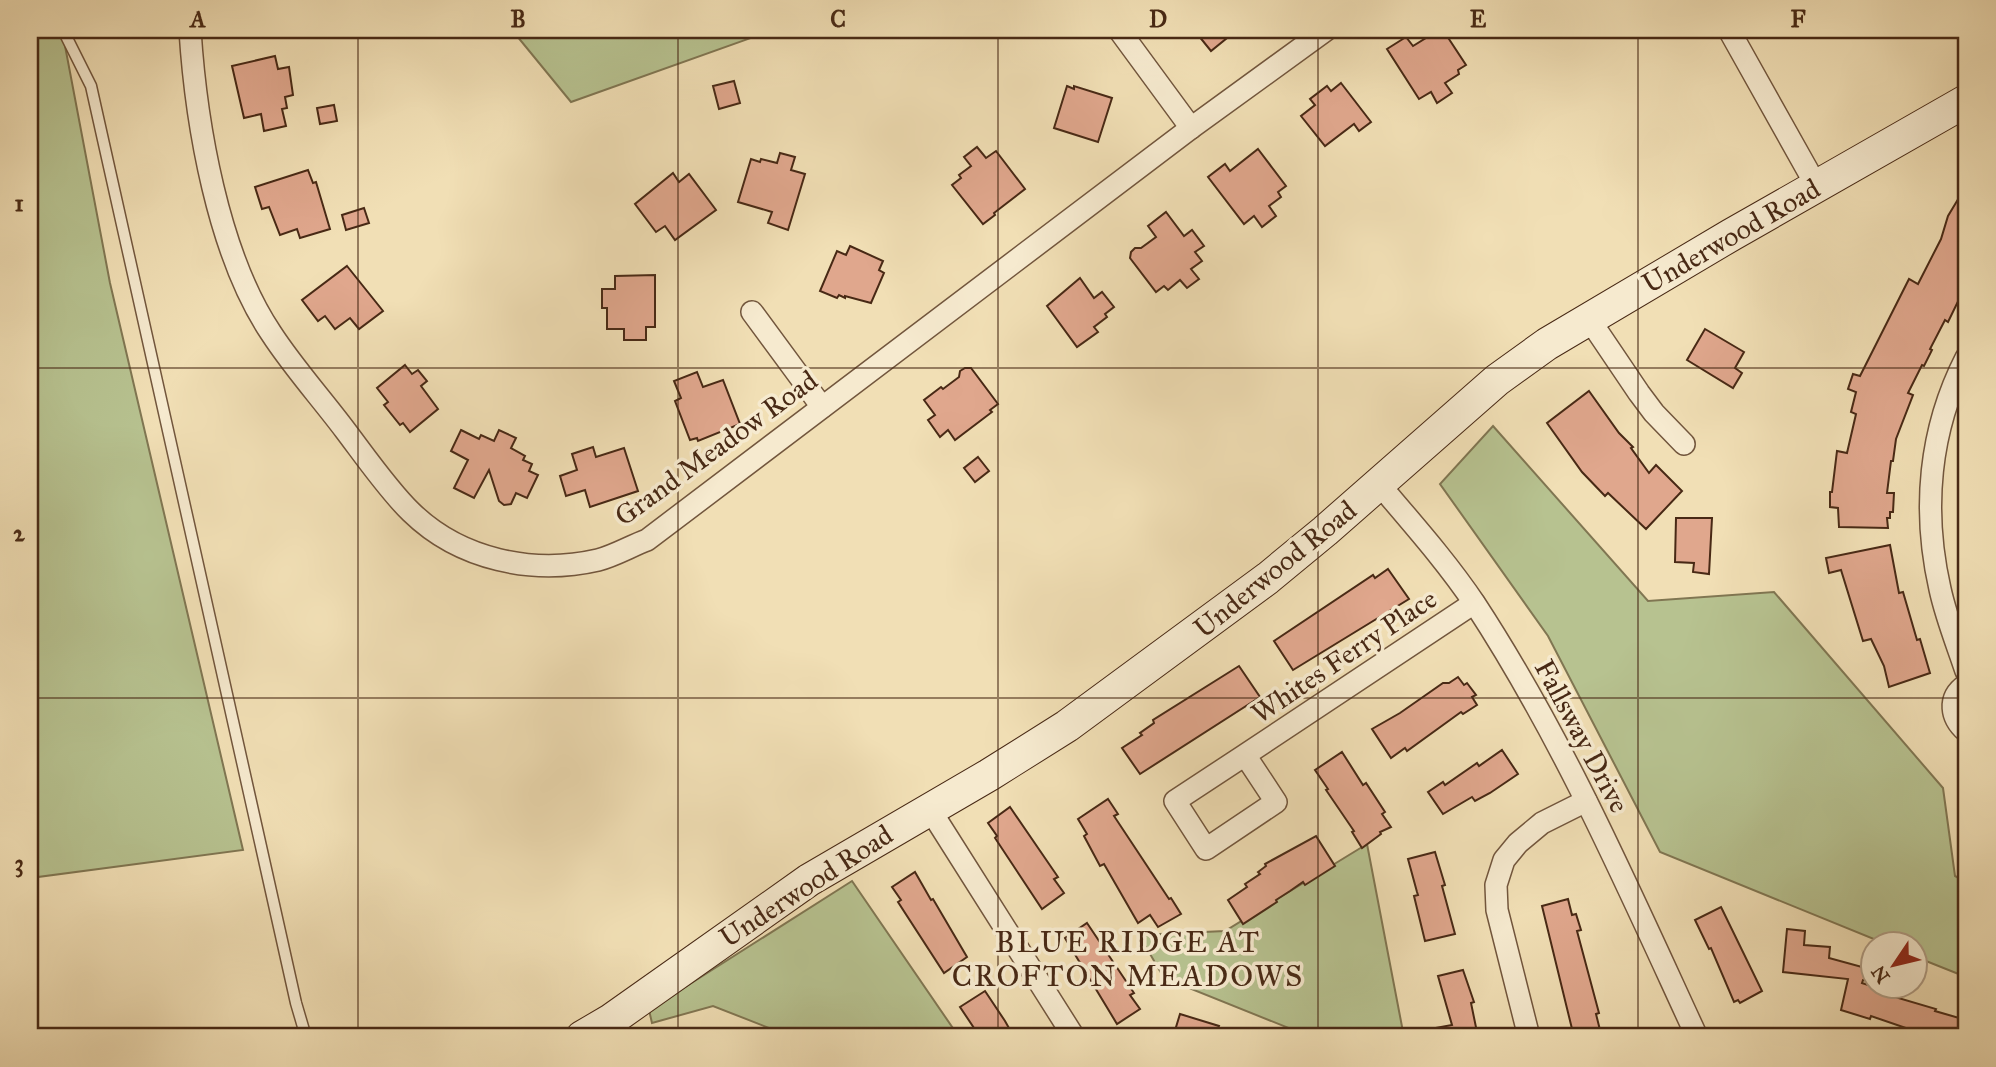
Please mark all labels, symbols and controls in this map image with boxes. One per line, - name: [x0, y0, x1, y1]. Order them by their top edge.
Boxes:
- text: A: [188, 5, 206, 33]
- text: B: [510, 5, 526, 33]
- text: C: [830, 5, 846, 33]
- text: D: [1149, 5, 1167, 33]
- text: E: [1470, 5, 1487, 33]
- text: F: [1790, 5, 1806, 33]
- street label: Underwood Road: [1636, 171, 1826, 301]
- text: 1: [14, 189, 24, 217]
- street label: Grand Meadow Road: [608, 363, 824, 533]
- street label: Underwood Road: [1186, 493, 1364, 645]
- text: 2: [13, 519, 25, 547]
- street label: Whites Ferry Place: [1245, 581, 1443, 731]
- street label: Fallsway Drive: [1527, 653, 1637, 819]
- street label: Underwood Road: [713, 817, 899, 955]
- text: 3: [14, 849, 24, 878]
- district label: BLUE RIDGE AT CROFTON MEADOWS: [952, 924, 1304, 994]
- north arrow: [1860, 930, 1930, 1000]
- text: N: [1866, 961, 1895, 988]

